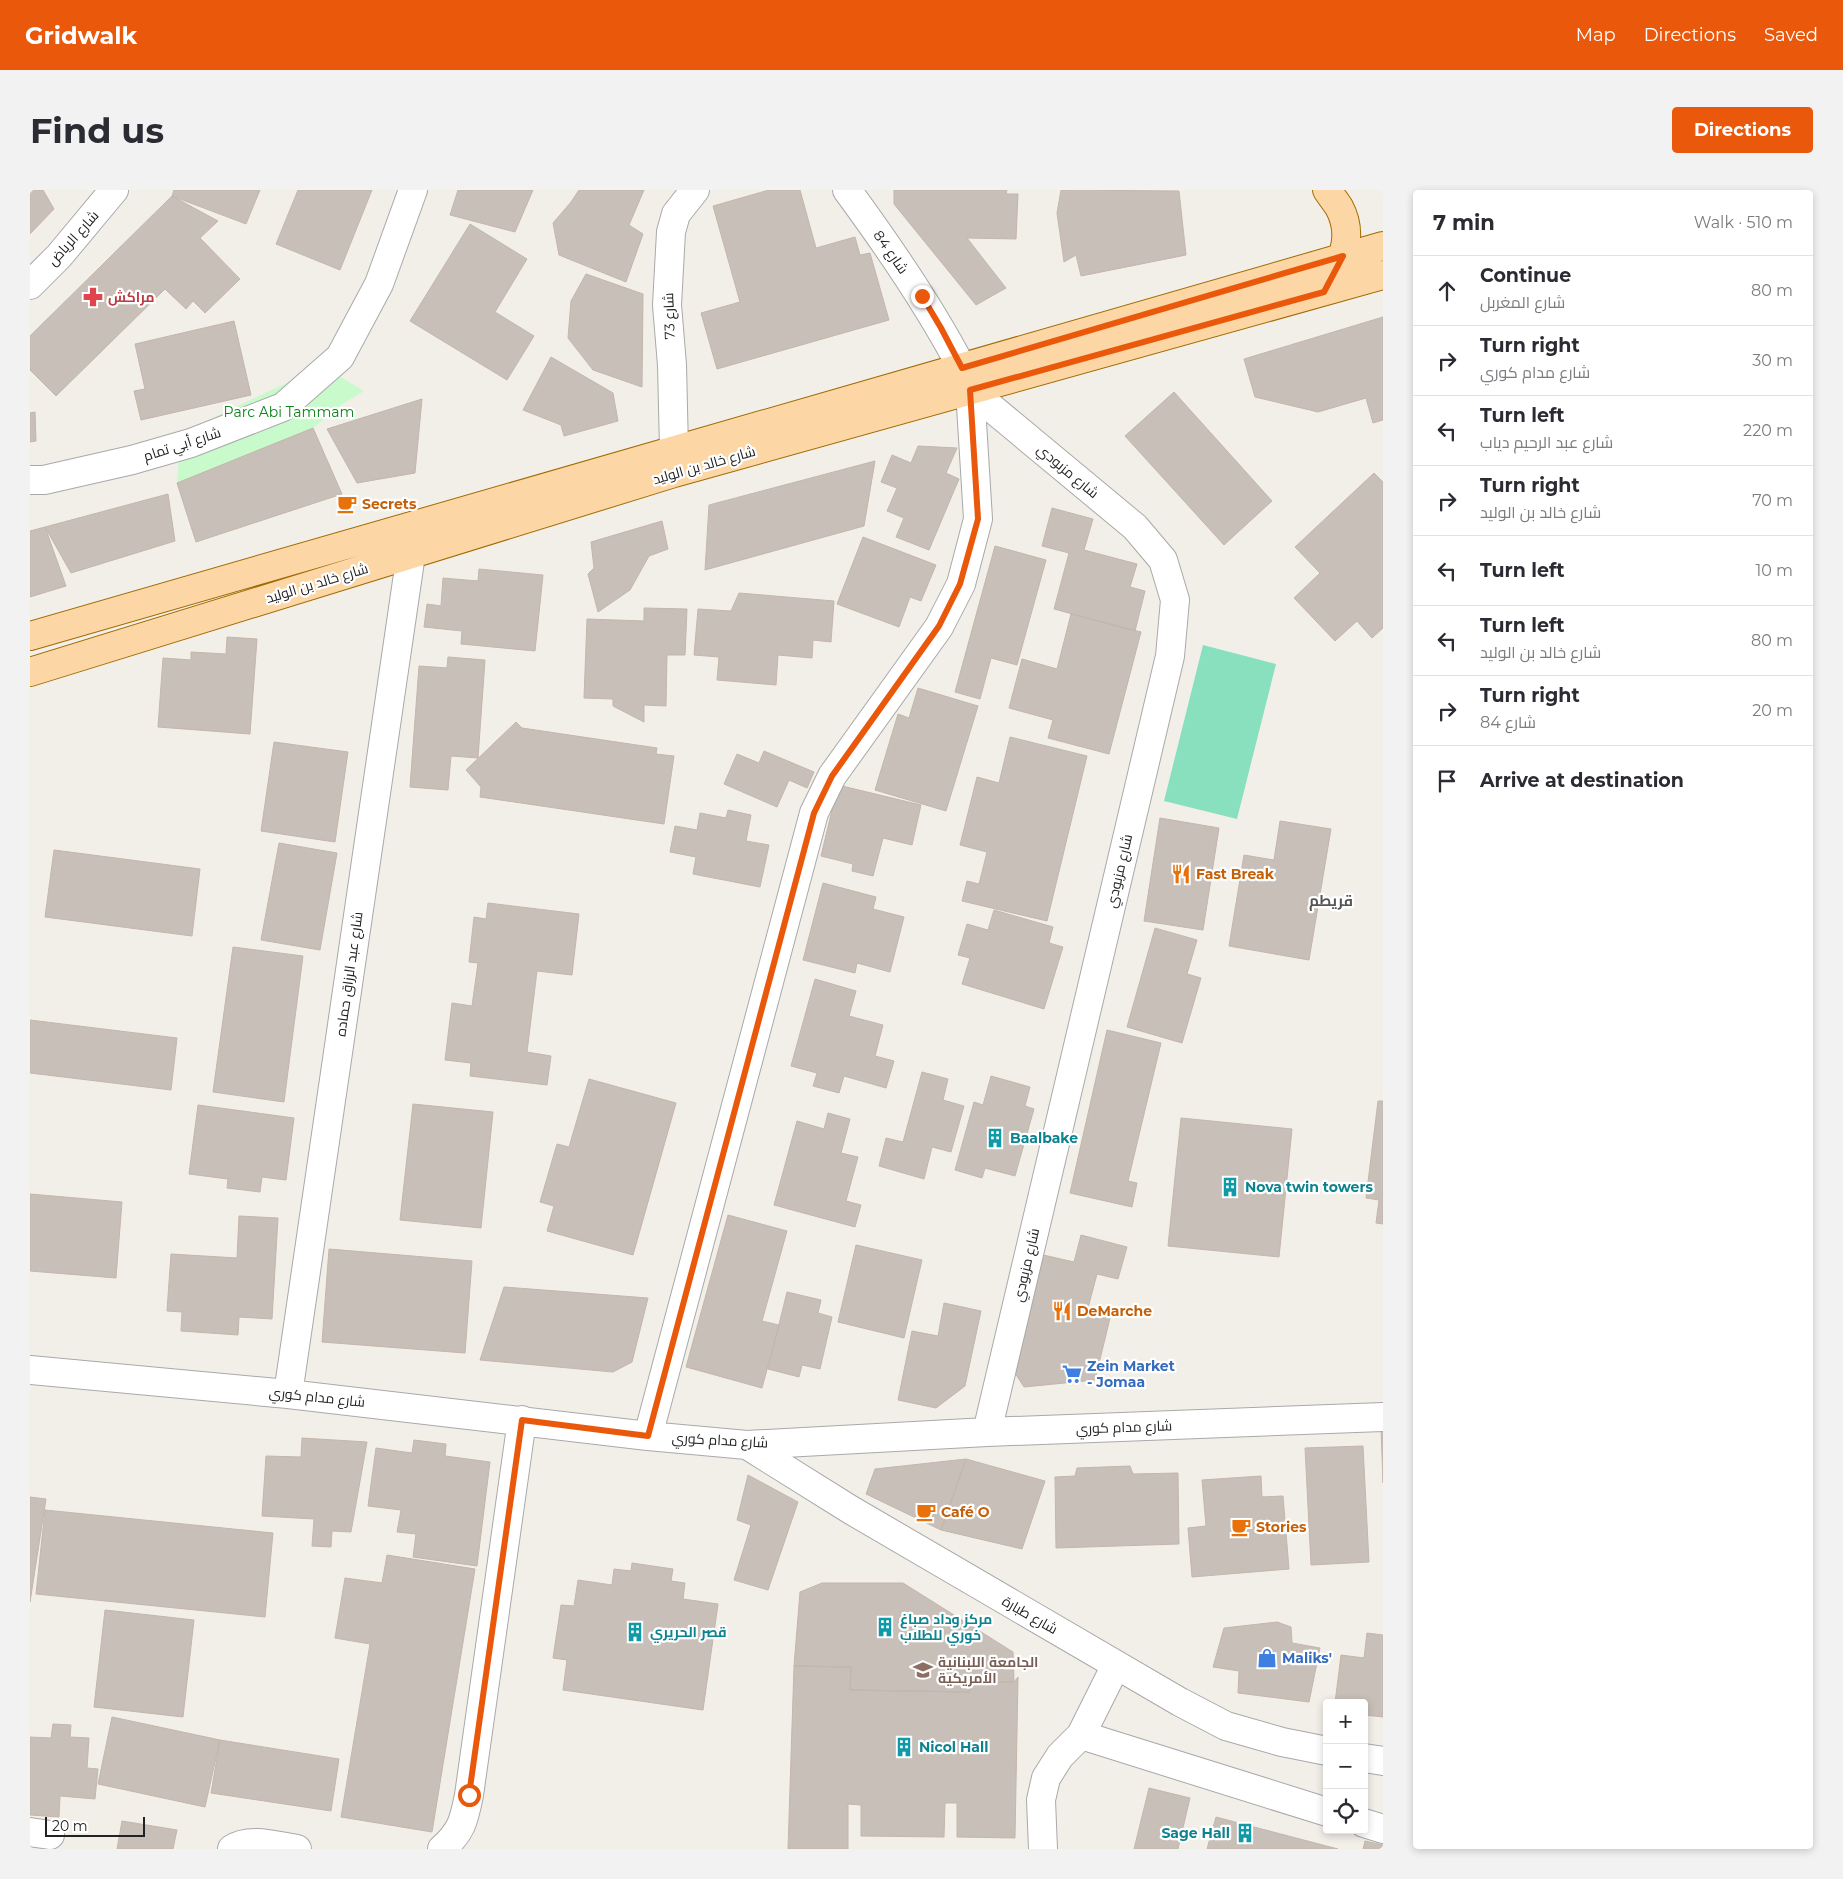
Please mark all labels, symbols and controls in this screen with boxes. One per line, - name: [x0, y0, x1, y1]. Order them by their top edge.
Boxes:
- text: Gridwalk: [25, 21, 137, 50]
- text: Map: [1576, 24, 1616, 46]
- text: Directions: [1644, 24, 1736, 46]
- text: Saved: [1764, 24, 1818, 46]
- button: Directions: [1672, 107, 1813, 153]
- text: Find us: [30, 109, 164, 152]
- street label: شارع الرياض: [43, 207, 103, 269]
- text: 7 min: [1433, 210, 1495, 235]
- text: Walk · 510 m: [1694, 213, 1793, 232]
- street label: شارع 84: [870, 227, 912, 277]
- text: Continue: [1480, 264, 1571, 287]
- icon: ahead: [1433, 277, 1461, 305]
- text: 80 m: [1751, 281, 1793, 300]
- route end: [911, 285, 934, 308]
- pharmacy icon: مراكش: [82, 286, 104, 308]
- place label: مراكش: [108, 288, 154, 306]
- street label: شارع 73: [659, 292, 679, 340]
- text: شارع المغربل: [1480, 293, 1565, 312]
- text: Turn right: [1480, 334, 1580, 357]
- icon: right: [1433, 347, 1461, 375]
- text: 30 m: [1752, 351, 1793, 370]
- text: شارع مدام كوري: [1480, 363, 1590, 382]
- park label: Parc Abi Tammam: [224, 403, 354, 421]
- text: Turn left: [1480, 404, 1565, 427]
- icon: left: [1433, 417, 1461, 445]
- text: 220 m: [1743, 421, 1793, 440]
- street label: شارع أبي تمام: [141, 423, 224, 468]
- text: شارع عبد الرحيم دياب: [1480, 433, 1613, 452]
- street label: شارع مزبودي: [1032, 440, 1103, 504]
- street label: شارع خالد بن الوليد: [651, 442, 757, 488]
- text: Turn right: [1480, 474, 1580, 497]
- icon: right: [1433, 487, 1461, 515]
- text: 70 m: [1752, 491, 1793, 510]
- cafe icon: Secrets: [336, 493, 358, 515]
- place label: Secrets: [362, 495, 417, 513]
- text: شارع خالد بن الوليد: [1480, 503, 1601, 522]
- icon: left: [1433, 557, 1461, 585]
- street label: شارع خالد بن الوليد: [264, 559, 370, 607]
- text: Turn left: [1480, 559, 1565, 582]
- text: 10 m: [1755, 561, 1793, 580]
- text: Turn left: [1480, 614, 1565, 637]
- icon: left: [1433, 627, 1461, 655]
- text: 80 m: [1751, 631, 1793, 650]
- text: شارع خالد بن الوليد: [1480, 643, 1601, 662]
- text: Turn right: [1480, 684, 1580, 707]
- icon: right: [1433, 697, 1461, 725]
- text: 20 m: [1752, 701, 1793, 720]
- text: شارع 84: [1480, 713, 1536, 732]
- icon: arrive: [1433, 767, 1461, 795]
- text: Arrive at destination: [1480, 769, 1684, 792]
- street label: شارع مزبودي: [1102, 832, 1139, 910]
- restaurant icon: Fast Break: [1170, 863, 1192, 885]
- place label: Fast Break: [1196, 865, 1275, 883]
- district label: قريطم: [1309, 891, 1353, 911]
- street label: شارع عبد الرزاق حماده: [331, 911, 367, 1037]
- building icon: Baalbake: [984, 1127, 1006, 1149]
- place label: Baalbake: [1010, 1129, 1078, 1147]
- building icon: Nova twin towers: [1219, 1176, 1241, 1198]
- place label: Nova twin towers: [1245, 1178, 1373, 1196]
- street label: شارع مزبودي: [1009, 1226, 1046, 1304]
- restaurant icon: DeMarche: [1051, 1300, 1073, 1322]
- place label: DeMarche: [1077, 1302, 1152, 1320]
- place label: Zein Market - Jomaa: [1087, 1357, 1175, 1391]
- supermarket icon: Zein Market - Jomaa: [1061, 1363, 1083, 1385]
- street label: شارع مدام كوري: [268, 1383, 366, 1414]
- street label: شارع مدام كوري: [1075, 1416, 1173, 1441]
- street label: شارع مدام كوري: [671, 1428, 769, 1455]
- cafe icon: Café O: [915, 1501, 937, 1523]
- place label: Café O: [941, 1503, 990, 1521]
- cafe icon: Stories: [1230, 1516, 1252, 1538]
- place label: Stories: [1256, 1518, 1307, 1536]
- street label: شارع طبارة: [999, 1592, 1061, 1638]
- place label: مركز وداد صباغ خوري للطلاب: [900, 1610, 992, 1646]
- building icon: مركز وداد صباغ خوري للطلاب: [874, 1616, 896, 1638]
- building icon: قصر الحريري: [624, 1621, 646, 1643]
- place label: قصر الحريري: [650, 1623, 727, 1643]
- shop icon: Maliks': [1256, 1647, 1278, 1669]
- place label: Maliks': [1282, 1649, 1332, 1667]
- place label: الجامعة اللبنانية الأمريكية: [938, 1653, 1038, 1687]
- school or university icon: الجامعة اللبنانية الأمريكية: [912, 1659, 934, 1681]
- map controls: [1323, 1699, 1368, 1834]
- button: +: [1323, 1699, 1368, 1744]
- building icon: Nicol Hall: [893, 1736, 915, 1758]
- place label: Nicol Hall: [919, 1738, 988, 1756]
- button: −: [1323, 1744, 1368, 1789]
- route start: [458, 1784, 481, 1807]
- button: locate: [1323, 1789, 1368, 1834]
- scale bar: [45, 1814, 145, 1837]
- text: 20 m: [52, 1817, 88, 1835]
- building icon: Sage Hall: [1234, 1822, 1256, 1844]
- place label: Sage Hall: [1161, 1824, 1230, 1842]

